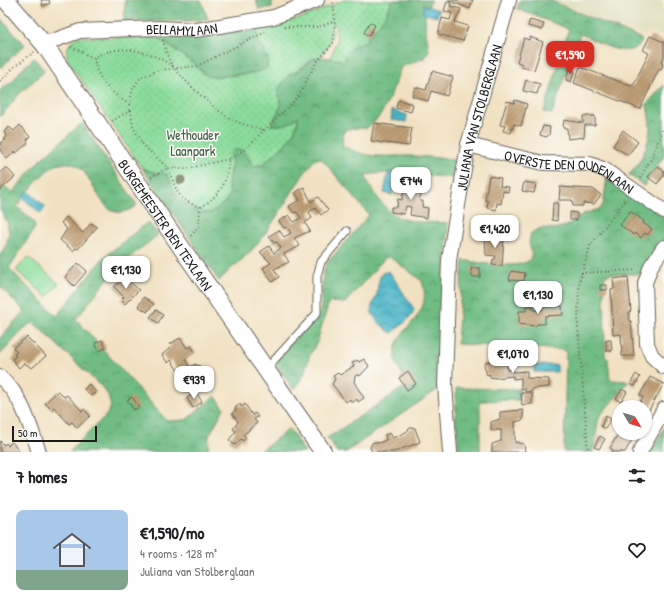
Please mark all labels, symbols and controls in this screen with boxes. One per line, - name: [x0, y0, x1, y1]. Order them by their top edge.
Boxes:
- street label: BELLAMYLAAN: [146, 17, 219, 39]
- pin: €1,590: [537, 41, 603, 75]
- street label: JULIANA VAN STOLBERGLAAN: [451, 42, 505, 192]
- text: €1,590: [555, 45, 585, 63]
- park label: Wethouder Laanpark: [167, 125, 220, 161]
- street label: OVERSTE DEN OUDENLAAN: [503, 145, 638, 197]
- street label: BURGEMEESTER DEN TEXLAAN: [115, 155, 217, 294]
- pin: €744: [387, 167, 435, 201]
- text: €744: [400, 171, 422, 189]
- pin: €1,420: [462, 215, 528, 249]
- text: €1,420: [480, 219, 510, 237]
- pin: €1,130: [93, 256, 159, 290]
- text: €1,130: [111, 260, 141, 278]
- pin: €1,130: [505, 281, 571, 315]
- text: €1,130: [523, 285, 553, 303]
- pin: €1,070: [480, 340, 546, 374]
- text: €1,070: [497, 344, 529, 362]
- pin: €939: [170, 366, 218, 400]
- text: €939: [183, 370, 205, 388]
- north arrow: [612, 400, 652, 440]
- map controls: [612, 400, 652, 440]
- scale bar: [12, 424, 97, 443]
- text: 50 m: [18, 426, 38, 440]
- text: 7 homes: [16, 465, 67, 488]
- icon: filters: [626, 465, 648, 487]
- text: €1,590/mo: [140, 521, 204, 544]
- icon: home: [48, 526, 96, 574]
- icon: heart: [626, 539, 648, 561]
- text: 4 rooms · 128 m²: [140, 544, 217, 562]
- text: Juliana van Stolberglaan: [140, 562, 255, 580]

